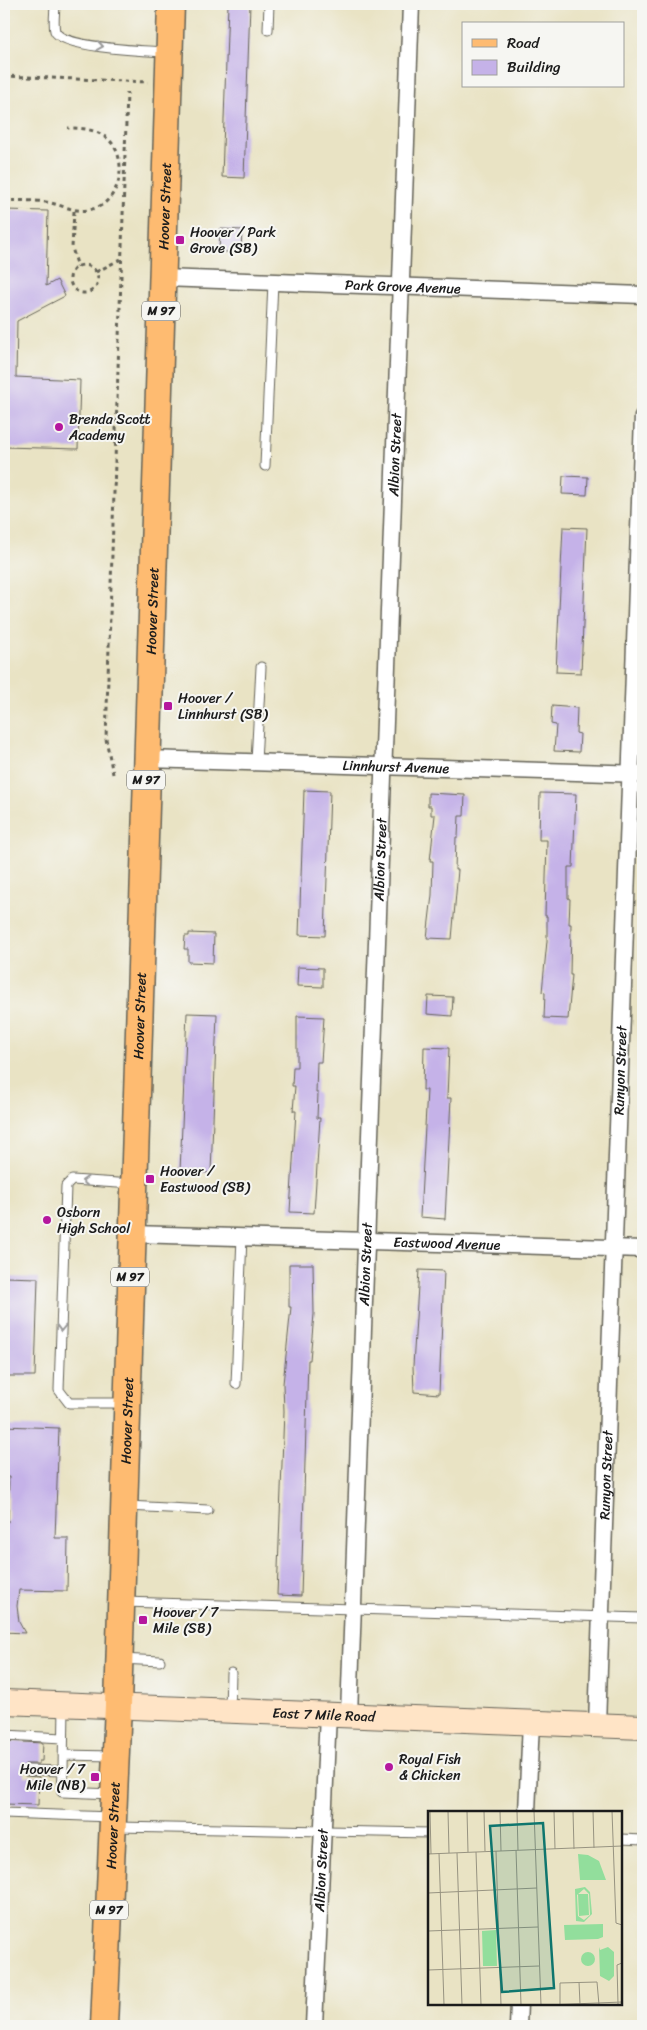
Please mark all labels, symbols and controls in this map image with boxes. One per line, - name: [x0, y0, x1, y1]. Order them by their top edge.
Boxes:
- legend: [462, 22, 624, 88]
- text: Road: [507, 30, 540, 56]
- one-way arrow: [97, 40, 105, 51]
- text: Building: [507, 54, 561, 80]
- street label: Hoover Street: [151, 162, 179, 250]
- place label: Hoover / Park Grove (SB): [190, 220, 277, 261]
- marker: Hoover / Park Grove (SB): [174, 234, 186, 246]
- street label: Park Grove Avenue: [345, 272, 461, 301]
- road number: M 97: [142, 302, 180, 321]
- place label: Brenda Scott Academy: [68, 407, 151, 448]
- street label: Albion Street: [381, 411, 409, 498]
- marker: Brenda Scott Academy: [53, 421, 65, 433]
- street label: Hoover Street: [138, 567, 166, 655]
- place label: Hoover / Linnhurst (SB): [178, 686, 268, 727]
- marker: Hoover / Linnhurst (SB): [162, 700, 174, 712]
- street label: Linnhurst Avenue: [342, 752, 450, 781]
- road number: M 97: [127, 770, 165, 790]
- street label: Albion Street: [366, 816, 394, 903]
- street label: Hoover Street: [126, 971, 153, 1060]
- street label: Runyon Street: [606, 1024, 634, 1116]
- place label: Hoover / Eastwood (SB): [160, 1159, 251, 1200]
- marker: Hoover / Eastwood (SB): [144, 1173, 156, 1185]
- one-way arrow: [80, 1176, 88, 1187]
- place label: Osborn High School: [57, 1200, 131, 1241]
- marker: Osborn High School: [41, 1214, 53, 1226]
- street label: Albion Street: [351, 1221, 379, 1307]
- street label: Eastwood Avenue: [393, 1229, 501, 1257]
- road number: M 97: [111, 1268, 149, 1286]
- one-way arrow: [56, 1324, 66, 1332]
- street label: Hoover Street: [113, 1376, 141, 1465]
- street label: Runyon Street: [592, 1429, 620, 1520]
- place label: Hoover / 7 Mile (SB): [153, 1600, 219, 1641]
- marker: Hoover / 7 Mile (SB): [137, 1614, 149, 1626]
- street label: East 7 Mile Road: [272, 1700, 377, 1729]
- place label: Royal Fish & Chicken: [399, 1747, 461, 1788]
- place label: Hoover / 7 Mile (NB): [20, 1757, 86, 1798]
- marker: Royal Fish & Chicken: [383, 1761, 395, 1773]
- marker: Hoover / 7 Mile (NB): [89, 1771, 101, 1783]
- street label: Hoover Street: [98, 1781, 127, 1869]
- inset map: [428, 1811, 622, 2005]
- street label: Albion Street: [307, 1827, 335, 1913]
- road number: M 97: [90, 1900, 128, 1920]

